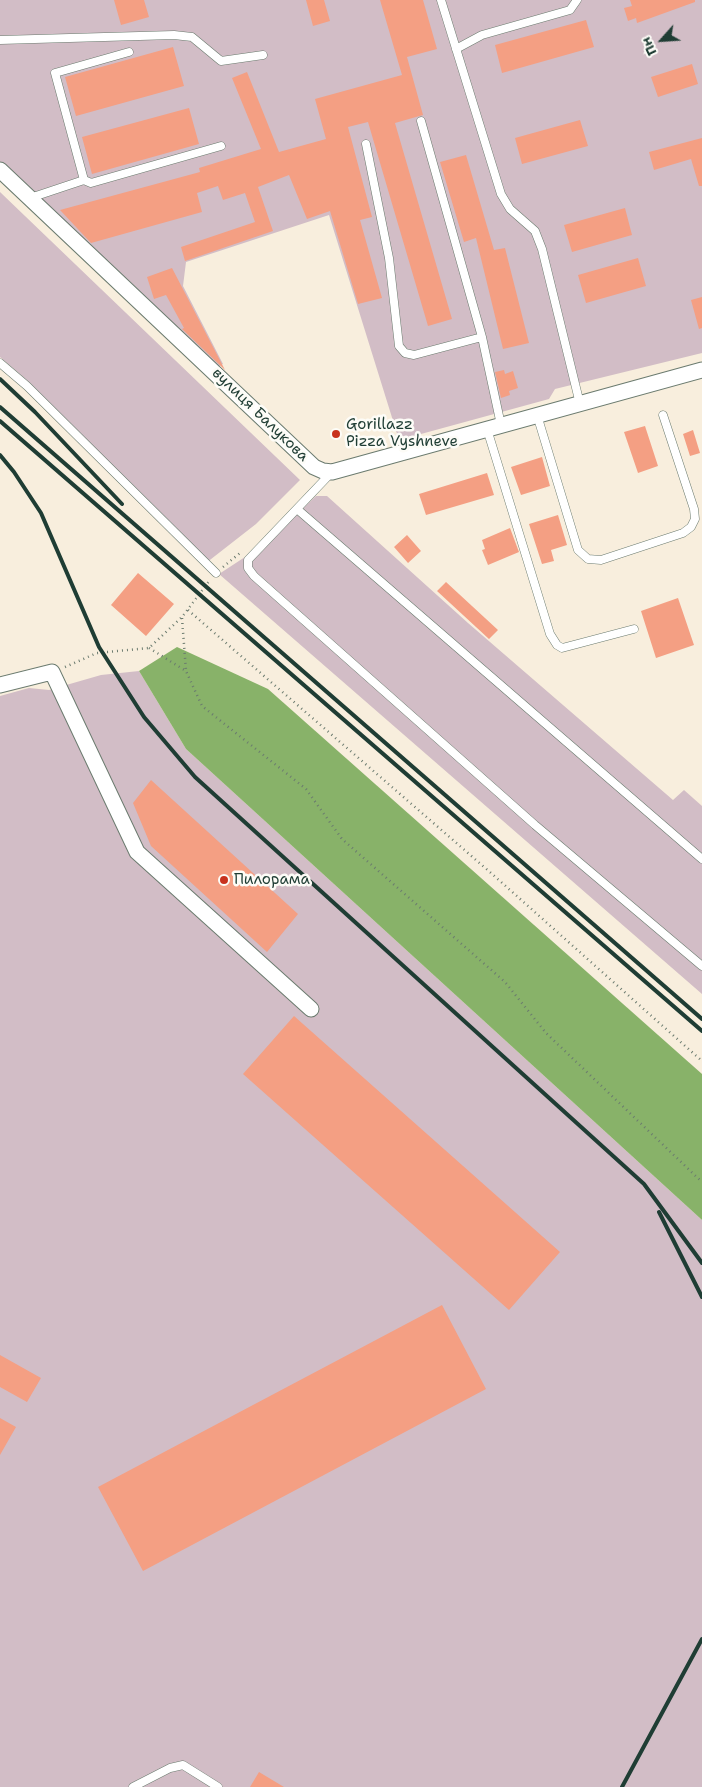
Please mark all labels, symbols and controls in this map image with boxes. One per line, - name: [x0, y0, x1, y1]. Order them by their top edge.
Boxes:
- north arrow: [637, 15, 687, 65]
- text: Пн: [636, 34, 661, 59]
- street label: вулиця Балукова: [208, 364, 312, 466]
- place label: Gorillazz Pizza Vyshneve: [346, 416, 458, 451]
- marker: Gorillazz Pizza Vyshneve: [330, 428, 342, 440]
- place label: Пилорама: [234, 871, 310, 889]
- marker: Пилорама: [218, 874, 230, 886]

